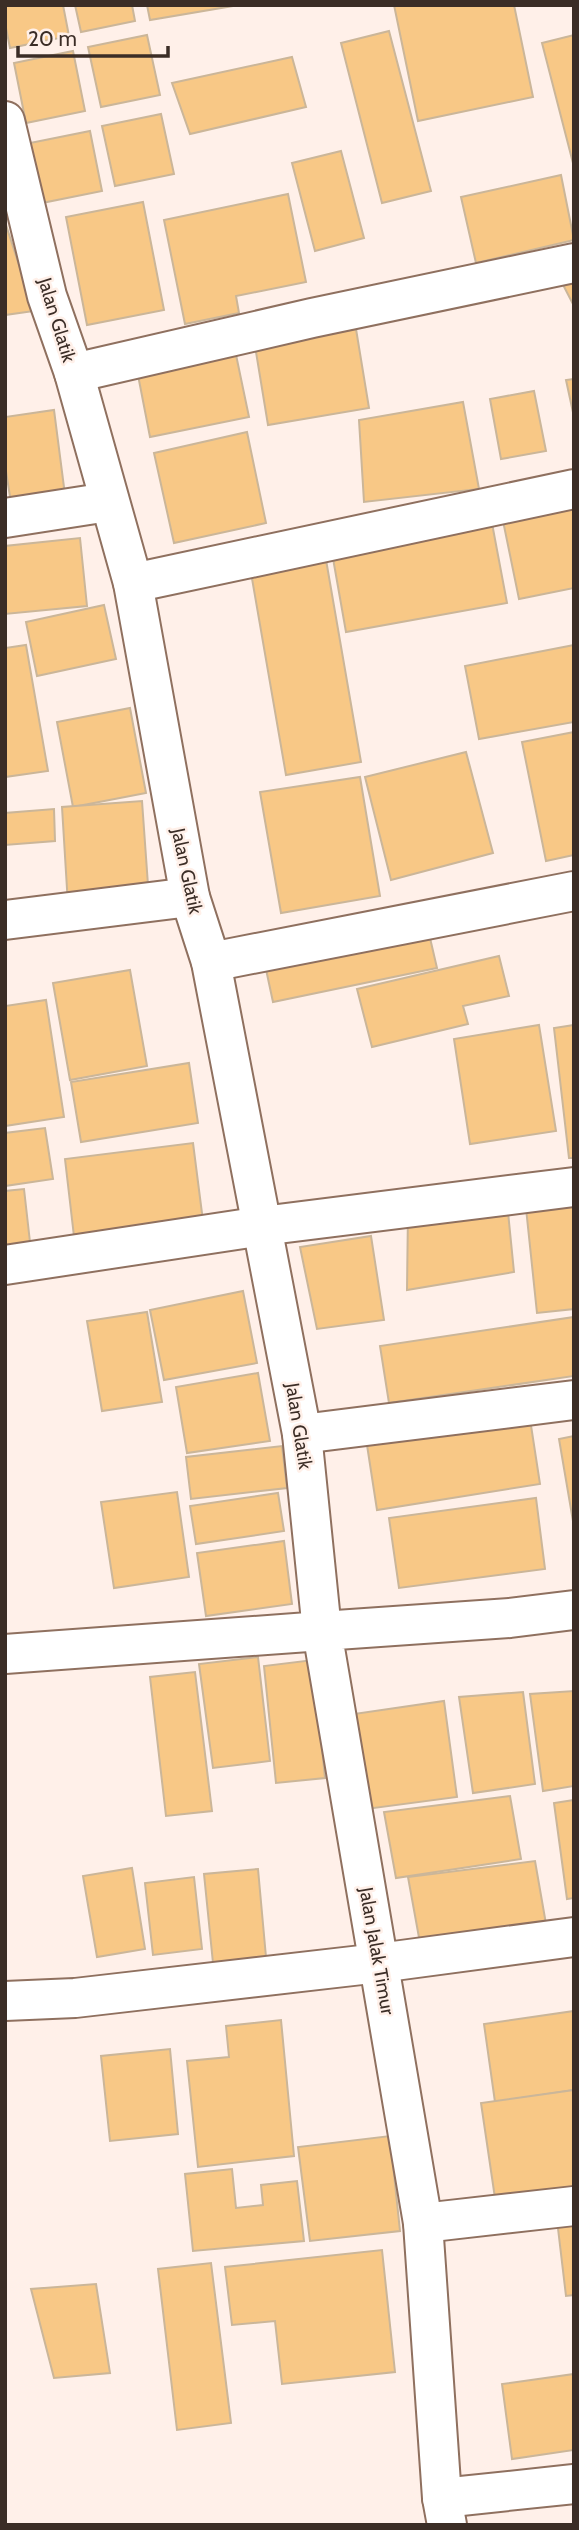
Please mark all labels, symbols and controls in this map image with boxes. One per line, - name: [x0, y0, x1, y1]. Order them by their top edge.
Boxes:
- scale bar: [18, 14, 168, 58]
- text: 20 m: [28, 26, 77, 51]
- street label: Jalan Glatik: [33, 274, 81, 366]
- street label: Jalan Glatik: [166, 825, 207, 917]
- street label: Jalan Glatik: [281, 1380, 317, 1471]
- street label: Jalan Jalak Timur: [354, 1884, 400, 2017]

